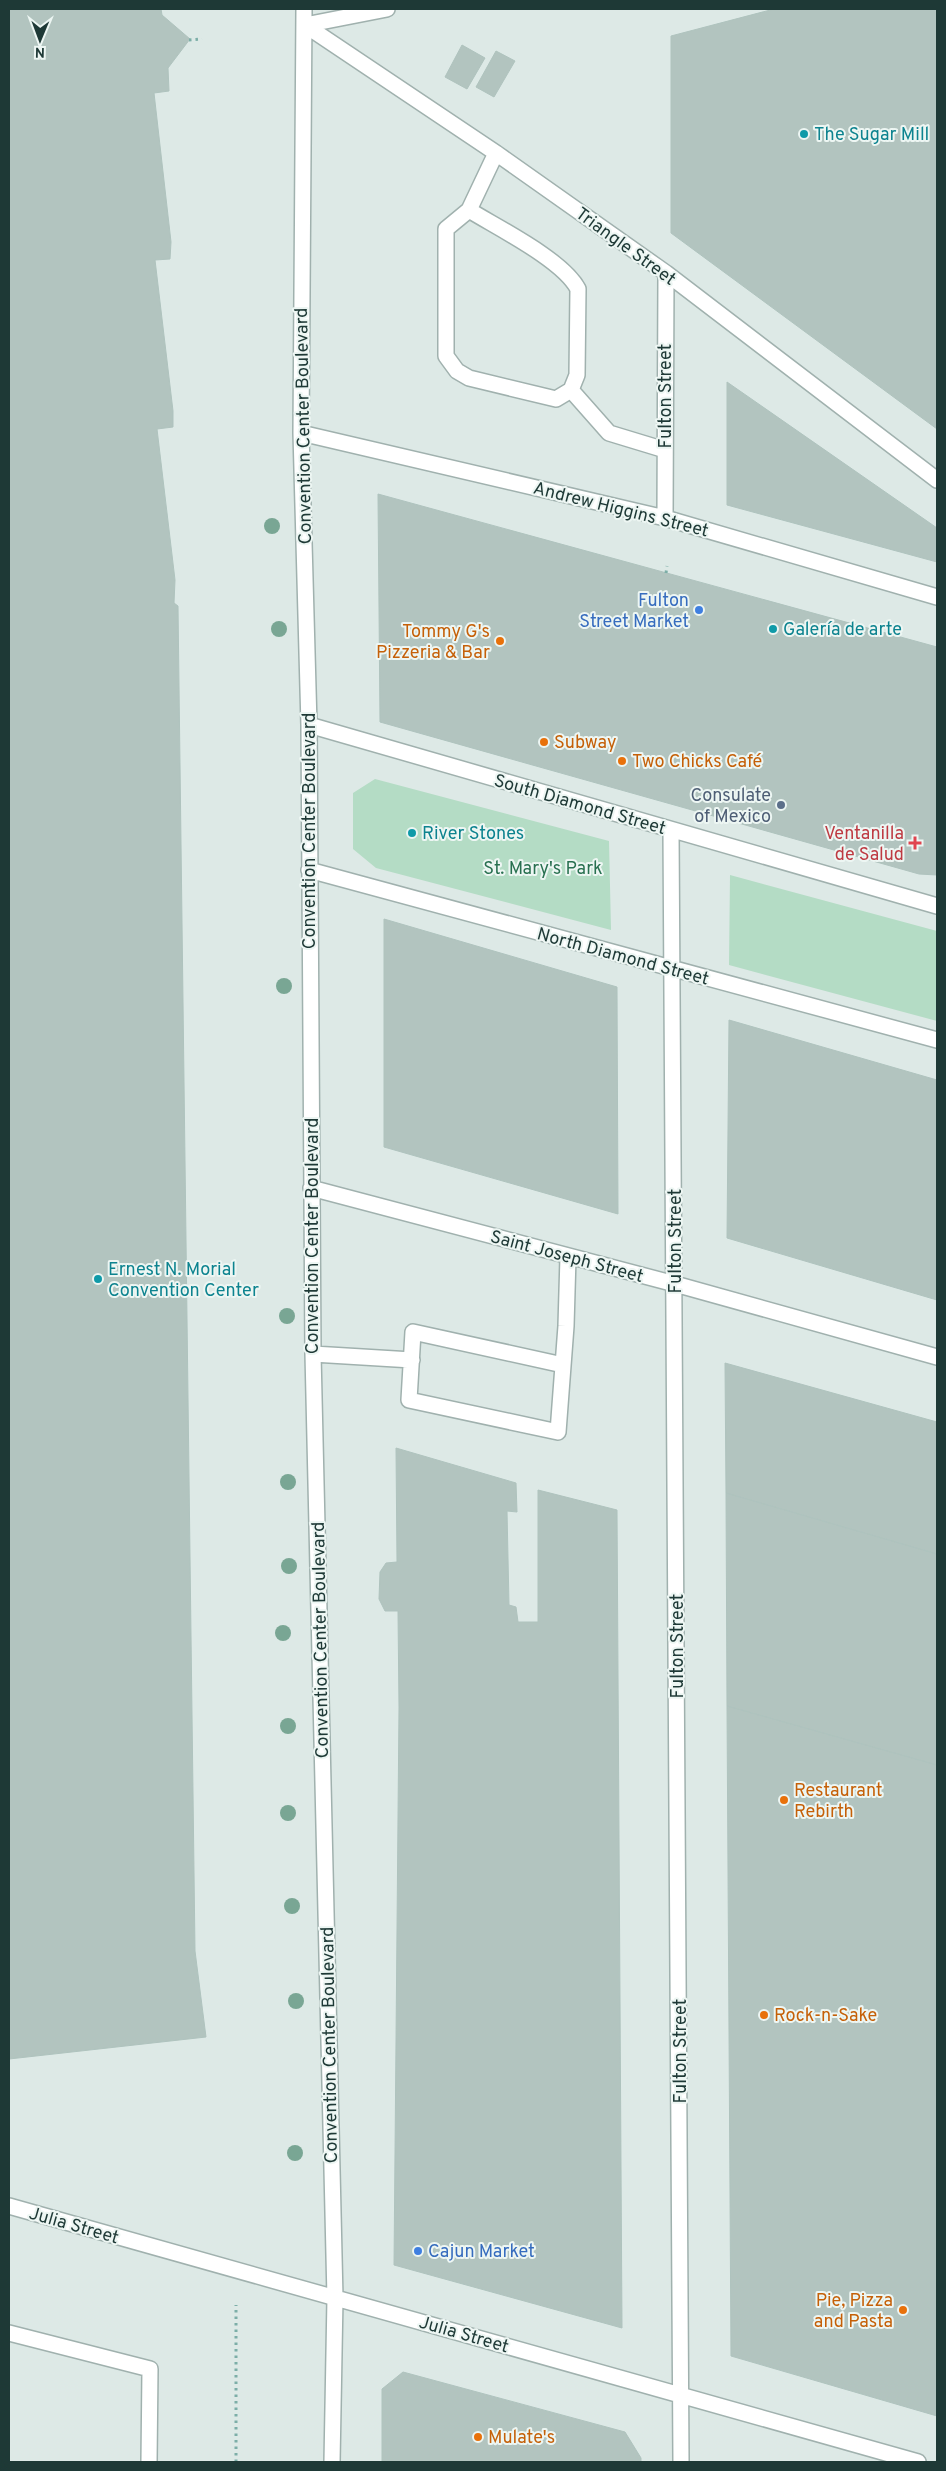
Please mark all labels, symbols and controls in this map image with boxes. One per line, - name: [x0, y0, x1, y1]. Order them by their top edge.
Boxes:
- north arrow: [15, 15, 65, 65]
- text: N: [35, 43, 45, 60]
- place label: The Sugar Mill: [814, 124, 929, 147]
- marker: The Sugar Mill: [798, 128, 810, 140]
- street label: Triangle Street: [570, 203, 680, 291]
- street label: Convention Center Boulevard: [291, 308, 318, 544]
- street label: Fulton Street: [655, 344, 678, 448]
- street label: Andrew Higgins Street: [530, 478, 711, 543]
- place label: Fulton Street Market: [579, 590, 689, 634]
- marker: Fulton Street Market: [693, 604, 705, 616]
- place label: Galería de arte: [783, 619, 902, 642]
- place label: Tommy G's Pizzeria & Bar: [376, 621, 490, 665]
- marker: Galería de arte: [767, 623, 779, 635]
- marker: Tommy G's Pizzeria & Bar: [494, 635, 506, 647]
- street label: Convention Center Boulevard: [299, 713, 322, 949]
- place label: Subway: [554, 732, 617, 755]
- marker: Subway: [538, 736, 550, 748]
- place label: Two Chicks Café: [632, 751, 762, 774]
- marker: Two Chicks Café: [616, 755, 628, 767]
- street label: South Diamond Street: [491, 770, 668, 841]
- place label: Consulate of Mexico: [691, 785, 771, 829]
- marker: Consulate of Mexico: [775, 799, 787, 811]
- place label: River Stones: [422, 823, 524, 846]
- place label: Ventanilla de Salud: [824, 823, 904, 867]
- marker: River Stones: [406, 827, 418, 839]
- marker: Ventanilla de Salud: [908, 836, 922, 850]
- park label: St. Mary's Park: [483, 858, 603, 881]
- street label: North Diamond Street: [534, 923, 711, 991]
- street label: Convention Center Boulevard: [302, 1118, 325, 1354]
- street label: Fulton Street: [665, 1189, 688, 1293]
- street label: Saint Joseph Street: [488, 1226, 646, 1289]
- place label: Ernest N. Morial Convention Center: [108, 1259, 259, 1303]
- marker: Ernest N. Morial Convention Center: [92, 1273, 104, 1285]
- street label: Convention Center Boulevard: [308, 1522, 335, 1758]
- street label: Fulton Street: [667, 1594, 690, 1698]
- place label: Restaurant Rebirth: [794, 1780, 883, 1824]
- marker: Restaurant Rebirth: [778, 1794, 790, 1806]
- street label: Convention Center Boulevard: [317, 1927, 344, 2163]
- street label: Fulton Street: [670, 1999, 693, 2103]
- place label: Rock-n-Sake: [774, 2005, 877, 2028]
- marker: Rock-n-Sake: [758, 2009, 770, 2021]
- street label: Julia Street: [26, 2203, 121, 2250]
- place label: Cajun Market: [428, 2241, 535, 2264]
- marker: Cajun Market: [412, 2245, 424, 2257]
- place label: Pie, Pizza and Pasta: [814, 2290, 893, 2334]
- marker: Pie, Pizza and Pasta: [897, 2304, 909, 2316]
- street label: Julia Street: [416, 2312, 511, 2359]
- place label: Mulate's: [488, 2427, 555, 2450]
- marker: Mulate's: [472, 2431, 484, 2443]

